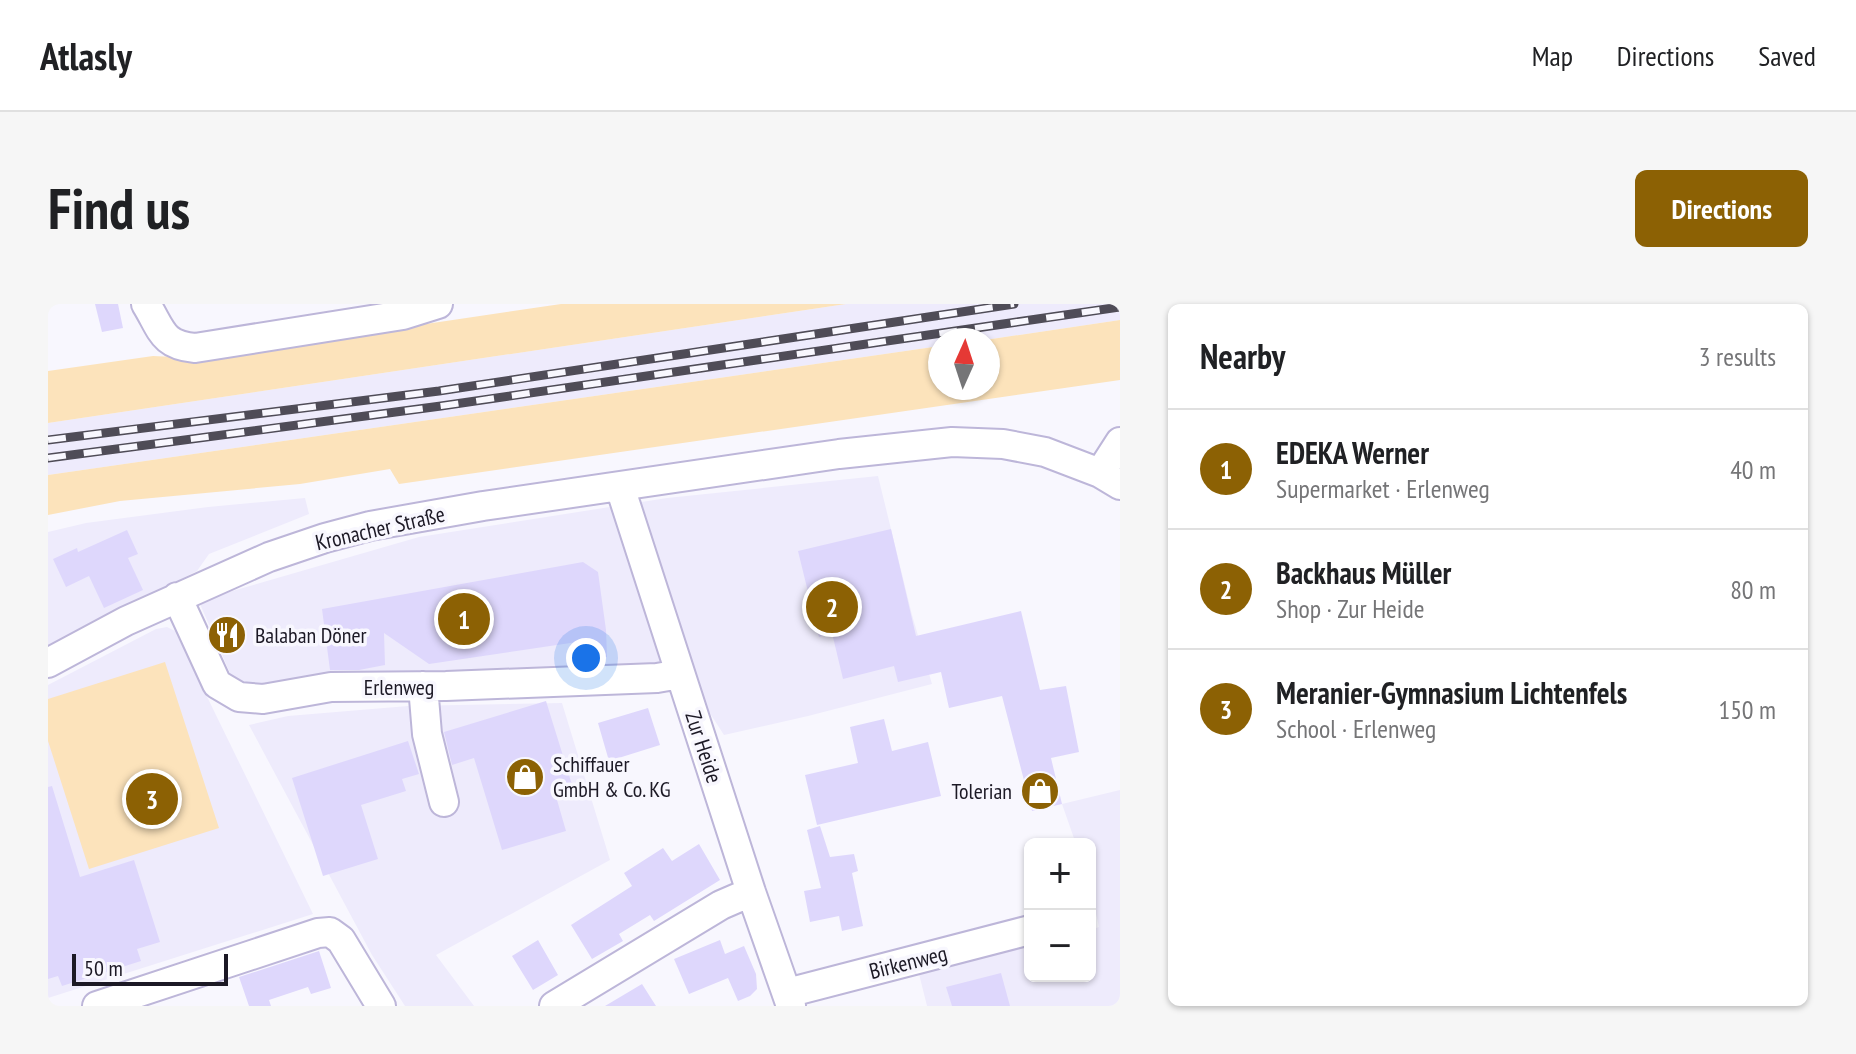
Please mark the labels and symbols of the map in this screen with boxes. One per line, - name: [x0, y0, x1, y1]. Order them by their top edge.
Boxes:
- north arrow: [928, 328, 1000, 400]
- street label: Kronacher Straße: [313, 500, 447, 556]
- pin: 2: [806, 577, 858, 637]
- pin: 1: [438, 589, 490, 649]
- restaurant icon: Balaban Döner: [206, 614, 248, 656]
- place label: Balaban Döner: [255, 621, 367, 649]
- your location: [566, 638, 606, 678]
- street label: Erlenweg: [364, 673, 434, 701]
- street label: Zur Heide: [679, 708, 729, 786]
- place label: Schiffauer GmbH & Co. KG: [553, 750, 671, 803]
- shop icon: Schiffauer GmbH & Co. KG: [504, 756, 546, 798]
- pin: 3: [126, 769, 178, 829]
- shop icon: Tolerian: [1019, 770, 1061, 812]
- place label: Tolerian: [951, 777, 1012, 805]
- street label: Birkenweg: [866, 939, 950, 985]
- scale bar: [72, 950, 228, 986]

